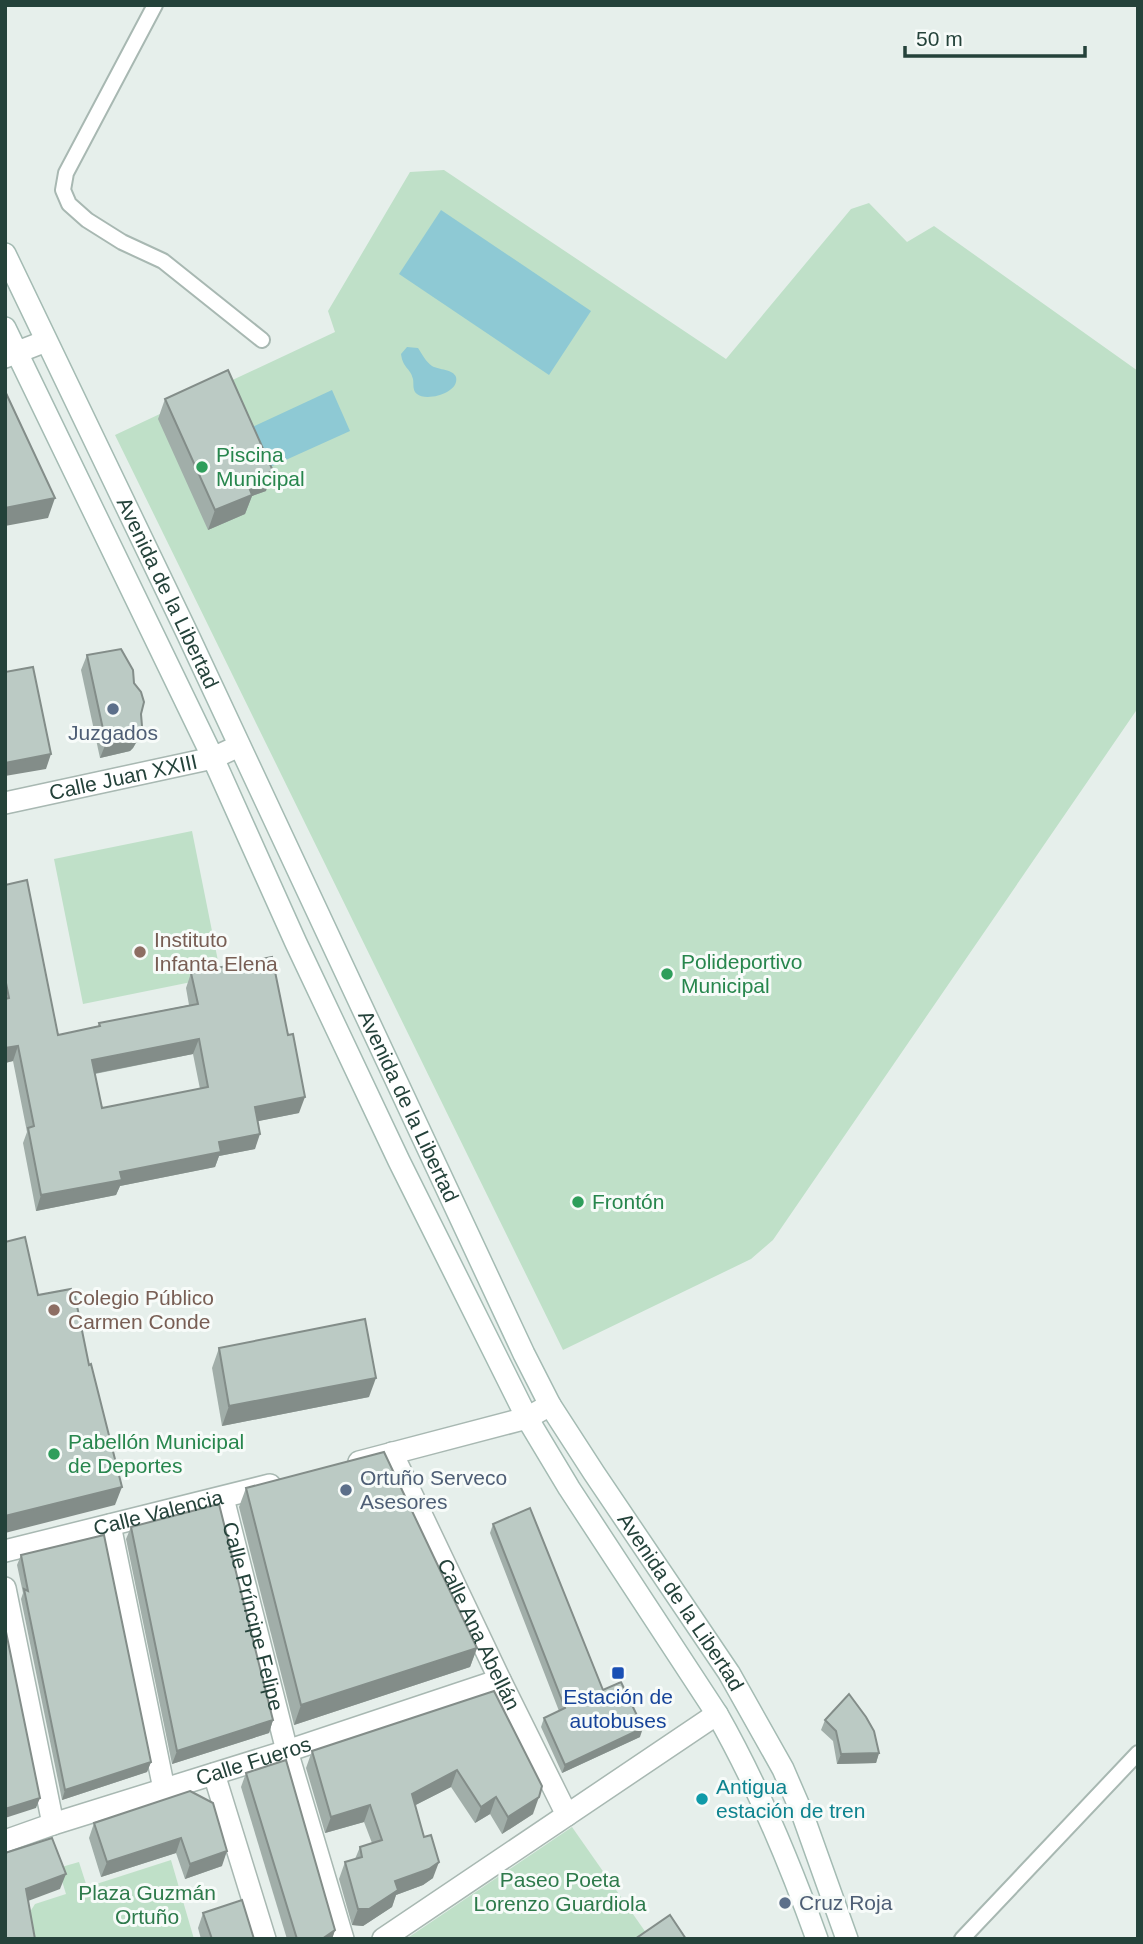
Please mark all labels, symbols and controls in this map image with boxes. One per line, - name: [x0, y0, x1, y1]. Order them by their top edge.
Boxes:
- scale bar: [905, 14, 1085, 58]
- text: 50 m: [916, 27, 963, 50]
- place label: Piscina Municipal: [216, 443, 305, 490]
- marker: Piscina Municipal: [194, 459, 210, 475]
- street label: Avenida de la Libertad: [113, 494, 223, 692]
- marker: Juzgados: [105, 701, 121, 717]
- place label: Juzgados: [68, 721, 158, 744]
- street label: Calle Juan XXIII: [47, 750, 199, 804]
- place label: Instituto Infanta Elena: [154, 928, 278, 975]
- marker: Instituto Infanta Elena: [132, 944, 148, 960]
- place label: Polideportivo Municipal: [681, 950, 802, 997]
- marker: Polideportivo Municipal: [659, 966, 675, 982]
- street label: Avenida de la Libertad: [354, 1007, 463, 1206]
- place label: Frontón: [592, 1190, 664, 1213]
- marker: Frontón: [570, 1194, 586, 1210]
- place label: Colegio Público Carmen Conde: [68, 1286, 214, 1333]
- marker: Colegio Público Carmen Conde: [46, 1302, 62, 1318]
- place label: Pabellón Municipal de Deportes: [68, 1430, 244, 1477]
- marker: Pabellón Municipal de Deportes: [46, 1446, 62, 1462]
- place label: Ortuño Serveco Asesores: [360, 1466, 507, 1513]
- marker: Ortuño Serveco Asesores: [338, 1482, 354, 1498]
- street label: Calle Valencia: [91, 1485, 226, 1540]
- street label: Avenida de la Libertad: [613, 1509, 749, 1695]
- street label: Calle Príncipe Felipe: [218, 1519, 288, 1713]
- street label: Calle Ana Abellán: [433, 1555, 525, 1714]
- marker: Estación de autobuses: [610, 1665, 626, 1681]
- place label: Estación de autobuses: [563, 1685, 673, 1732]
- street label: Calle Fueros: [193, 1732, 314, 1790]
- place label: Antigua estación de tren: [716, 1775, 865, 1822]
- marker: Antigua estación de tren: [694, 1791, 710, 1807]
- park label: Paseo Poeta Lorenzo Guardiola: [474, 1868, 647, 1915]
- park label: Plaza Guzmán Ortuño: [78, 1881, 216, 1928]
- place label: Cruz Roja: [799, 1891, 893, 1914]
- marker: Cruz Roja: [777, 1895, 793, 1911]

